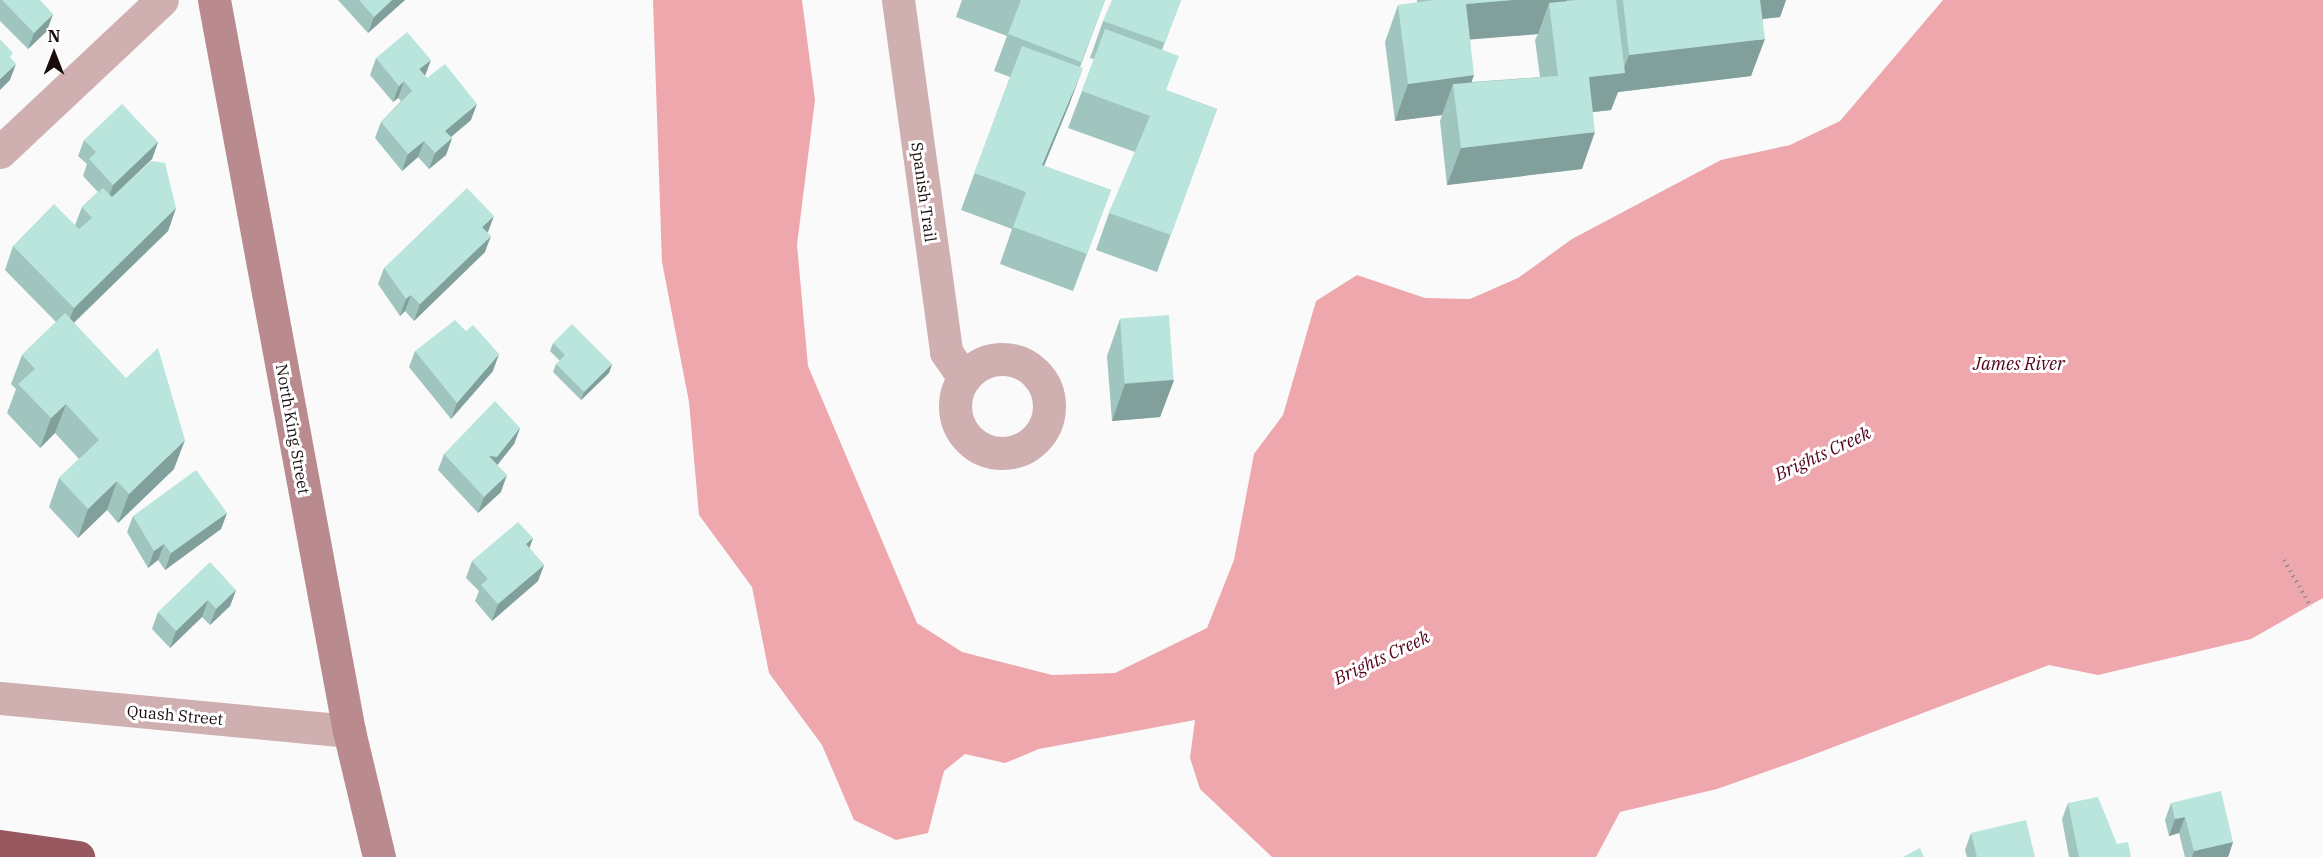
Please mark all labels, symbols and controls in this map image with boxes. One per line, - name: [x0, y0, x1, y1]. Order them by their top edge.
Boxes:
- north arrow: [24, 24, 84, 84]
- text: N: [48, 26, 60, 46]
- street label: Spanish Trail: [907, 141, 941, 243]
- water label: James River: [1973, 353, 2065, 375]
- street label: North King Street: [272, 362, 314, 496]
- water label: Brights Creek: [1772, 422, 1874, 486]
- water label: Brights Creek: [1331, 626, 1433, 690]
- street label: Quash Street: [126, 701, 224, 729]

